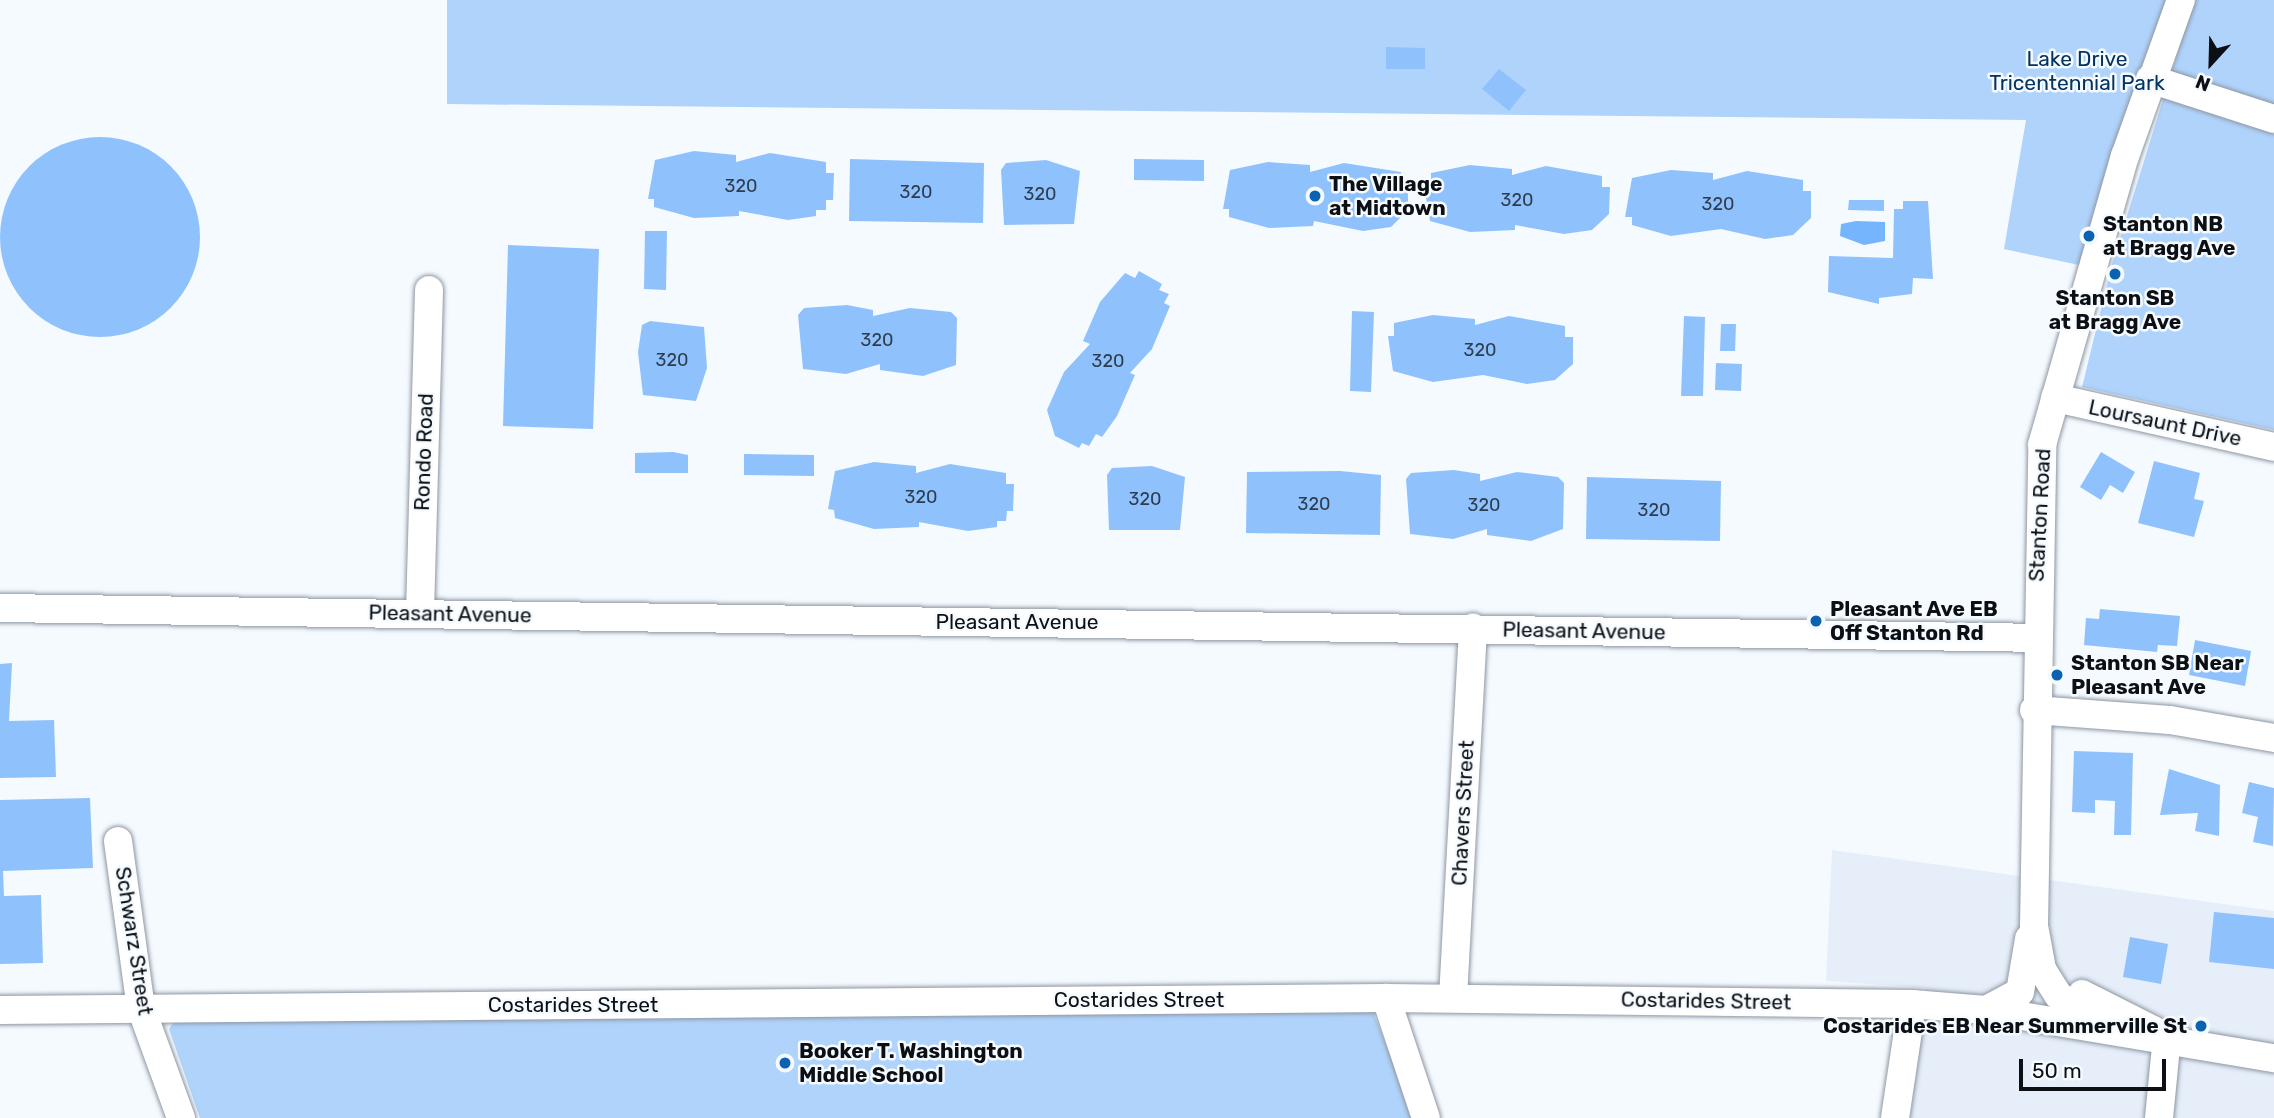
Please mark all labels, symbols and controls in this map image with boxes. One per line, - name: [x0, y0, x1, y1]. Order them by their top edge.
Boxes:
- north arrow: [2176, 28, 2246, 98]
- park label: Lake Drive Tricentennial Park: [1989, 46, 2165, 96]
- text: N: [2192, 70, 2214, 96]
- place label: The Village at Midtown: [1329, 171, 1446, 221]
- house number: 320: [725, 175, 757, 197]
- house number: 320: [900, 181, 932, 203]
- house number: 320: [1024, 183, 1056, 205]
- marker: The Village at Midtown: [1307, 188, 1323, 204]
- house number: 320: [1501, 189, 1533, 211]
- house number: 320: [1702, 193, 1734, 215]
- place label: Stanton NB at Bragg Ave: [2103, 211, 2236, 261]
- marker: Stanton NB at Bragg Ave: [2081, 228, 2097, 244]
- marker: Stanton SB at Bragg Ave: [2107, 266, 2123, 282]
- place label: Stanton SB at Bragg Ave: [2049, 285, 2181, 335]
- house number: 320: [861, 329, 893, 351]
- house number: 320: [1464, 339, 1496, 361]
- house number: 320: [656, 349, 688, 371]
- house number: 320: [1092, 350, 1124, 372]
- street label: Rondo Road: [409, 393, 439, 511]
- street label: Loursaunt Drive: [2086, 394, 2244, 452]
- street label: Stanton Road: [2024, 448, 2056, 582]
- house number: 320: [905, 486, 937, 508]
- house number: 320: [1129, 488, 1161, 510]
- house number: 320: [1298, 493, 1330, 515]
- house number: 320: [1468, 494, 1500, 516]
- house number: 320: [1638, 499, 1670, 521]
- place label: Pleasant Ave EB Off Stanton Rd: [1830, 596, 1998, 646]
- street label: Pleasant Avenue: [368, 600, 532, 628]
- street label: Pleasant Avenue: [935, 609, 1099, 635]
- marker: Pleasant Ave EB Off Stanton Rd: [1808, 613, 1824, 629]
- street label: Pleasant Avenue: [1502, 617, 1666, 645]
- place label: Stanton SB Near Pleasant Ave: [2071, 650, 2244, 700]
- marker: Stanton SB Near Pleasant Ave: [2049, 667, 2065, 683]
- street label: Chavers Street: [1447, 740, 1479, 886]
- street label: Schwarz Street: [110, 865, 158, 1017]
- street label: Costarides Street: [1054, 987, 1224, 1013]
- street label: Costarides Street: [1621, 987, 1791, 1015]
- street label: Costarides Street: [488, 992, 658, 1018]
- place label: Costarides EB Near Summerville St: [1823, 1013, 2187, 1039]
- marker: Costarides EB Near Summerville St: [2193, 1018, 2209, 1034]
- place label: Booker T. Washington Middle School: [799, 1038, 1024, 1088]
- scale bar: [2022, 1044, 2169, 1088]
- marker: Booker T. Washington Middle School: [777, 1055, 793, 1071]
- text: 50 m: [2032, 1058, 2082, 1083]

